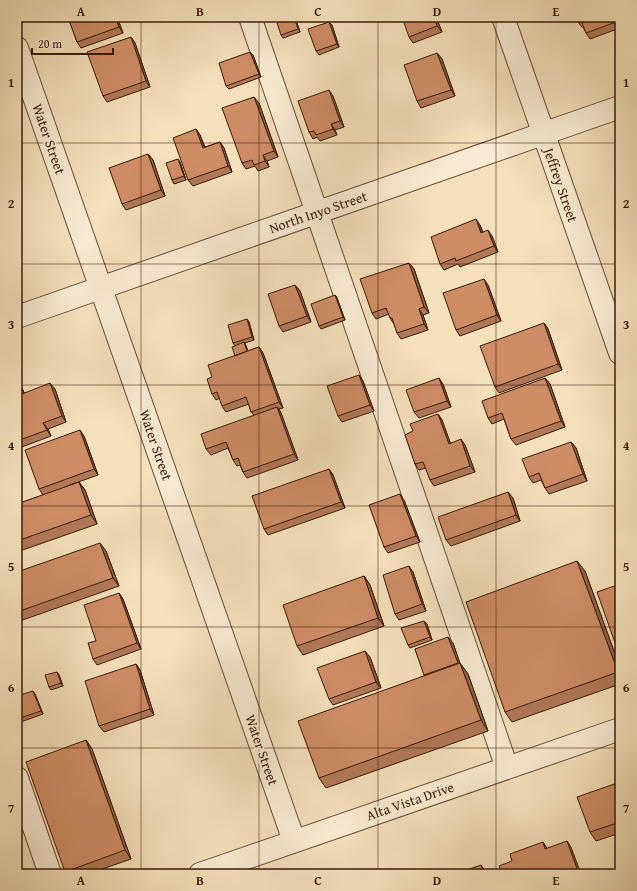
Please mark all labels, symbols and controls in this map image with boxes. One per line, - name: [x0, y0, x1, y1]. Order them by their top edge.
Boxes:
- text: A: [77, 2, 86, 21]
- text: B: [196, 2, 204, 21]
- text: C: [314, 2, 322, 21]
- text: D: [433, 2, 441, 21]
- text: E: [553, 2, 560, 21]
- scale bar: [32, 30, 113, 56]
- text: 20 m: [38, 35, 62, 52]
- text: 1: [8, 73, 14, 92]
- text: 1: [623, 73, 629, 92]
- street label: Water Street: [28, 101, 70, 177]
- street label: Jeffrey Street: [538, 143, 583, 225]
- street label: North Inyo Street: [266, 186, 370, 238]
- text: 2: [8, 194, 15, 213]
- text: 2: [623, 194, 630, 213]
- text: 3: [8, 315, 14, 334]
- text: 3: [623, 315, 629, 334]
- street label: Water Street: [135, 407, 177, 483]
- text: 4: [8, 436, 15, 455]
- text: 4: [623, 436, 630, 455]
- text: 5: [8, 557, 15, 576]
- text: 5: [623, 557, 630, 576]
- text: 6: [8, 678, 15, 697]
- text: 6: [623, 678, 630, 697]
- street label: Water Street: [241, 712, 283, 788]
- street label: Alta Vista Drive: [363, 776, 457, 825]
- text: 7: [8, 799, 15, 818]
- text: 7: [623, 799, 630, 818]
- text: A: [77, 871, 86, 890]
- text: B: [196, 871, 204, 890]
- text: C: [314, 871, 322, 890]
- text: D: [433, 871, 441, 890]
- text: E: [553, 871, 560, 890]

